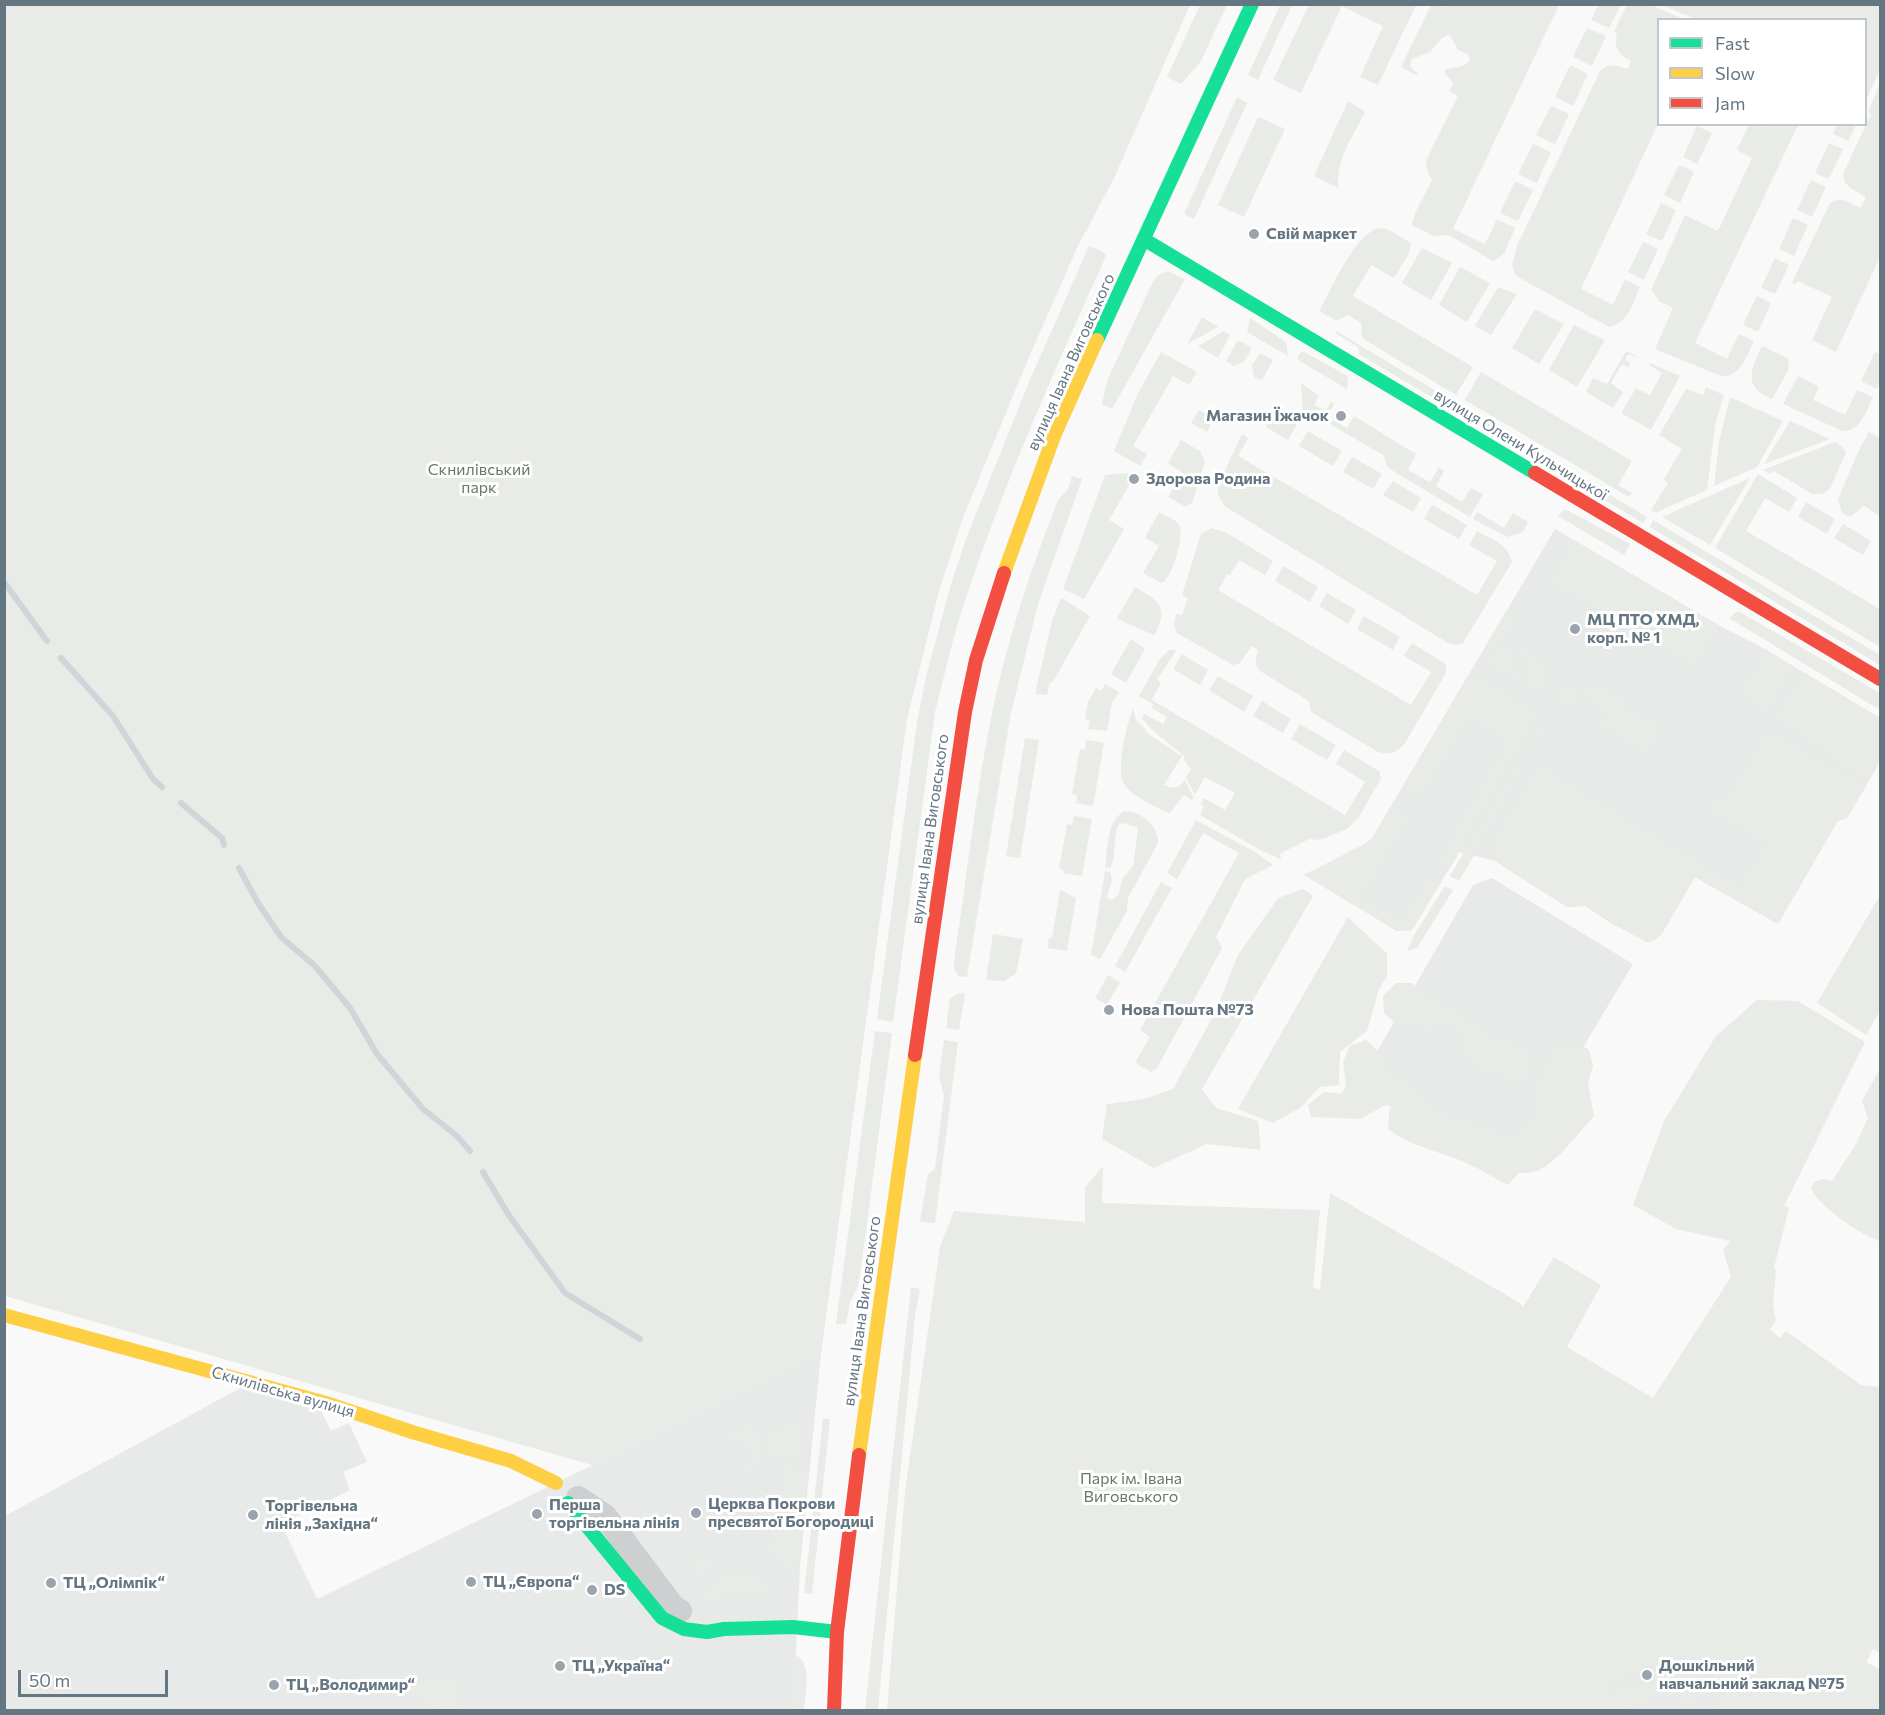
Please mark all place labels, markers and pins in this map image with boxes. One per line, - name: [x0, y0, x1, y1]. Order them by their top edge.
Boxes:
- place label: Свій маркет: [1266, 224, 1357, 244]
- marker: Свій маркет: [1247, 227, 1261, 241]
- place label: Магазин Їжачок: [1206, 406, 1329, 426]
- marker: Магазин Їжачок: [1334, 409, 1348, 423]
- place label: Здорова Родина: [1146, 469, 1270, 489]
- marker: Здорова Родина: [1127, 472, 1141, 486]
- place label: МЦ ПТО ХМД, корп. № 1: [1587, 610, 1700, 648]
- marker: МЦ ПТО ХМД, корп. № 1: [1568, 622, 1582, 636]
- place label: Нова Пошта №73: [1121, 1000, 1254, 1020]
- marker: Нова Пошта №73: [1102, 1003, 1116, 1017]
- place label: Церква Покрови пресвятої Богородиці: [708, 1494, 874, 1532]
- place label: Перша торгівельна лінія: [549, 1495, 680, 1533]
- place label: Торгівельна лінія „Західна“: [265, 1496, 378, 1534]
- marker: Церква Покрови пресвятої Богородиці: [689, 1506, 703, 1520]
- marker: Перша торгівельна лінія: [530, 1507, 544, 1521]
- marker: Торгівельна лінія „Західна“: [246, 1508, 260, 1522]
- place label: ТЦ „Європа“: [483, 1572, 579, 1592]
- place label: ТЦ „Олімпік“: [63, 1573, 165, 1593]
- marker: ТЦ „Європа“: [464, 1575, 478, 1589]
- marker: ТЦ „Олімпік“: [44, 1576, 58, 1590]
- place label: DS: [604, 1580, 625, 1600]
- marker: DS: [585, 1583, 599, 1597]
- place label: ТЦ „Україна“: [572, 1656, 670, 1676]
- place label: Дошкільний навчальний заклад №75: [1659, 1656, 1845, 1694]
- marker: ТЦ „Україна“: [553, 1659, 567, 1673]
- marker: Дошкільний навчальний заклад №75: [1640, 1668, 1654, 1682]
- place label: ТЦ „Володимир“: [286, 1675, 415, 1695]
- marker: ТЦ „Володимир“: [267, 1678, 281, 1692]

